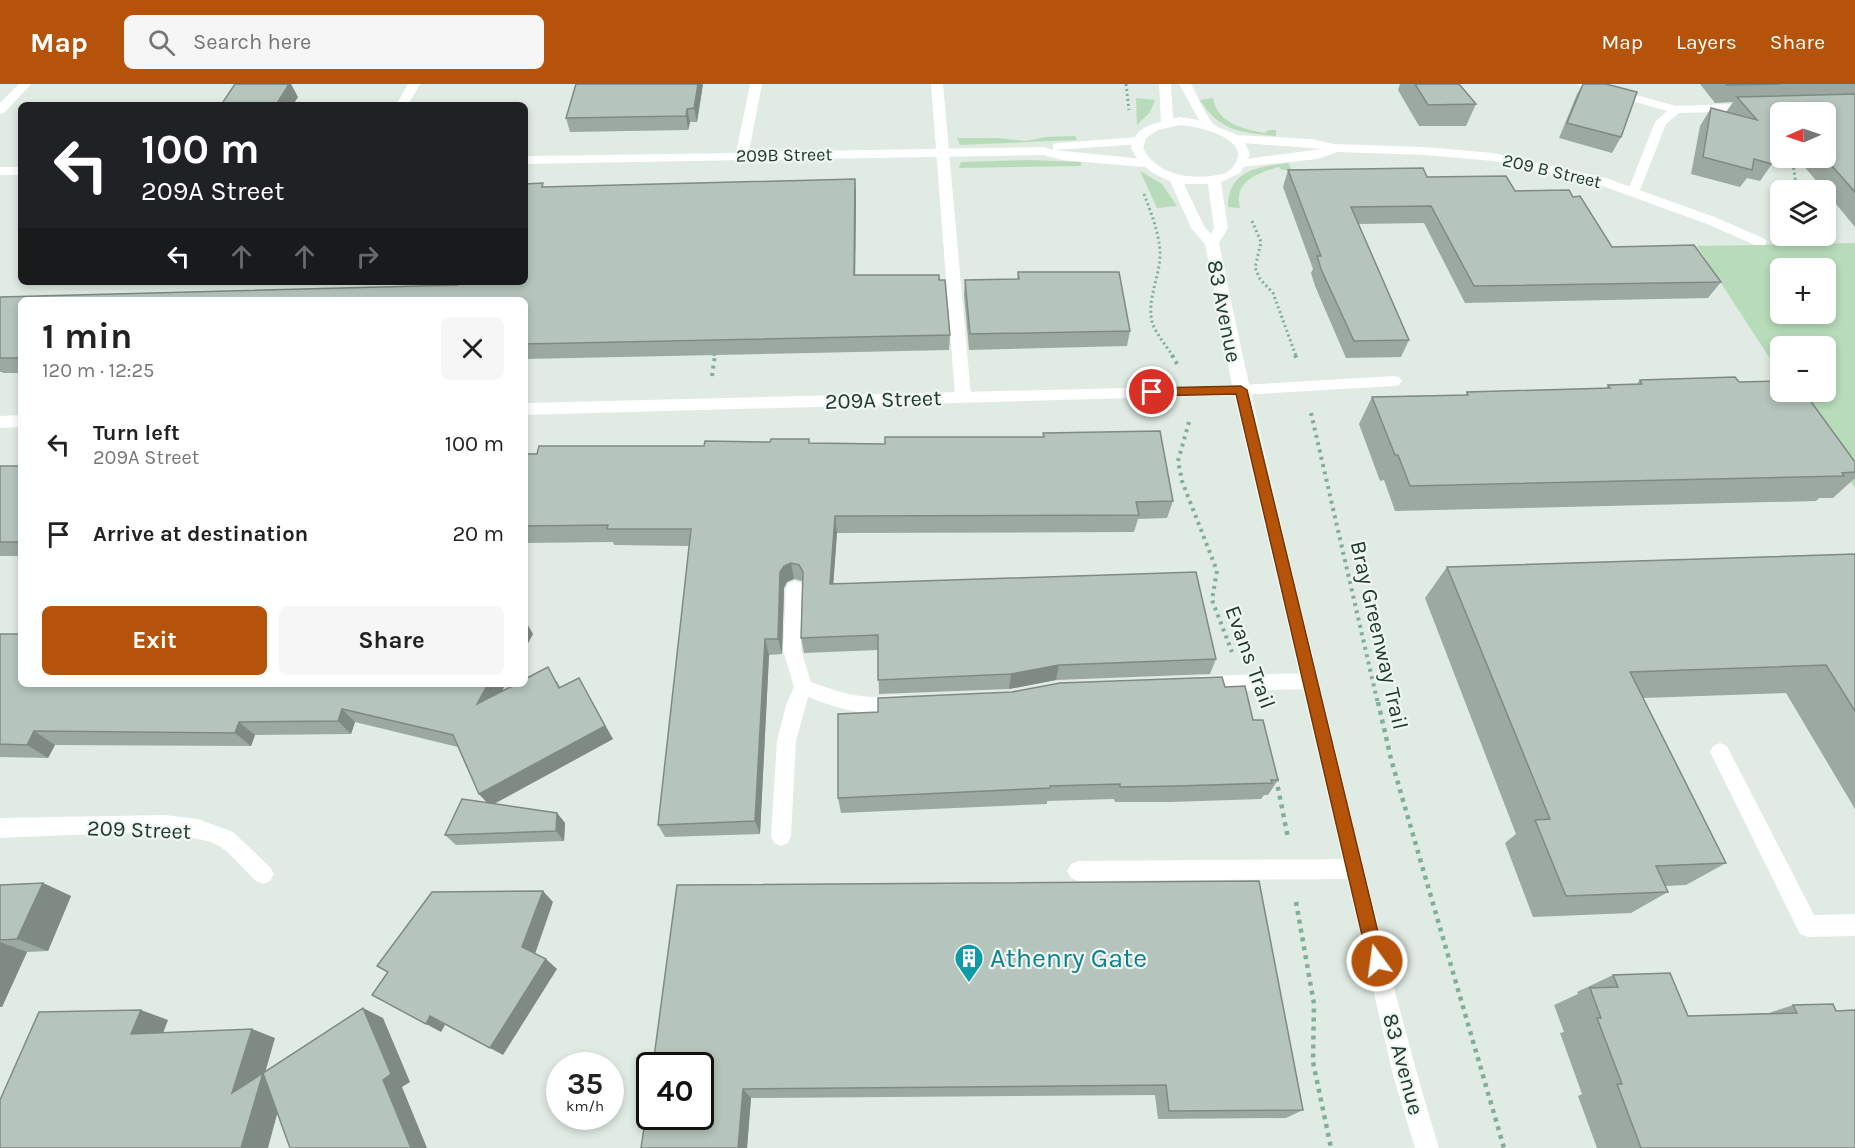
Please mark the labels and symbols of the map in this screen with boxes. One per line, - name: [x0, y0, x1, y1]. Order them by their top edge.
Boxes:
- north arrow: [1770, 102, 1836, 168]
- street label: 209B Street: [736, 143, 833, 167]
- street label: 209 B Street: [1500, 149, 1604, 193]
- street label: 83 Avenue: [1201, 258, 1247, 365]
- pin: [1126, 366, 1177, 417]
- street label: 209A Street: [824, 385, 942, 415]
- street label: Bray Greenway Trail: [1345, 538, 1413, 732]
- street label: Evans Trail: [1219, 602, 1281, 712]
- street label: 209 Street: [86, 815, 191, 845]
- position arrow: [1345, 929, 1409, 993]
- building icon: Athenry Gate: [953, 942, 985, 984]
- place label: Athenry Gate: [990, 942, 1147, 974]
- street label: 83 Avenue: [1377, 1011, 1429, 1118]
- speed limit sign: 40: [636, 1052, 714, 1130]

